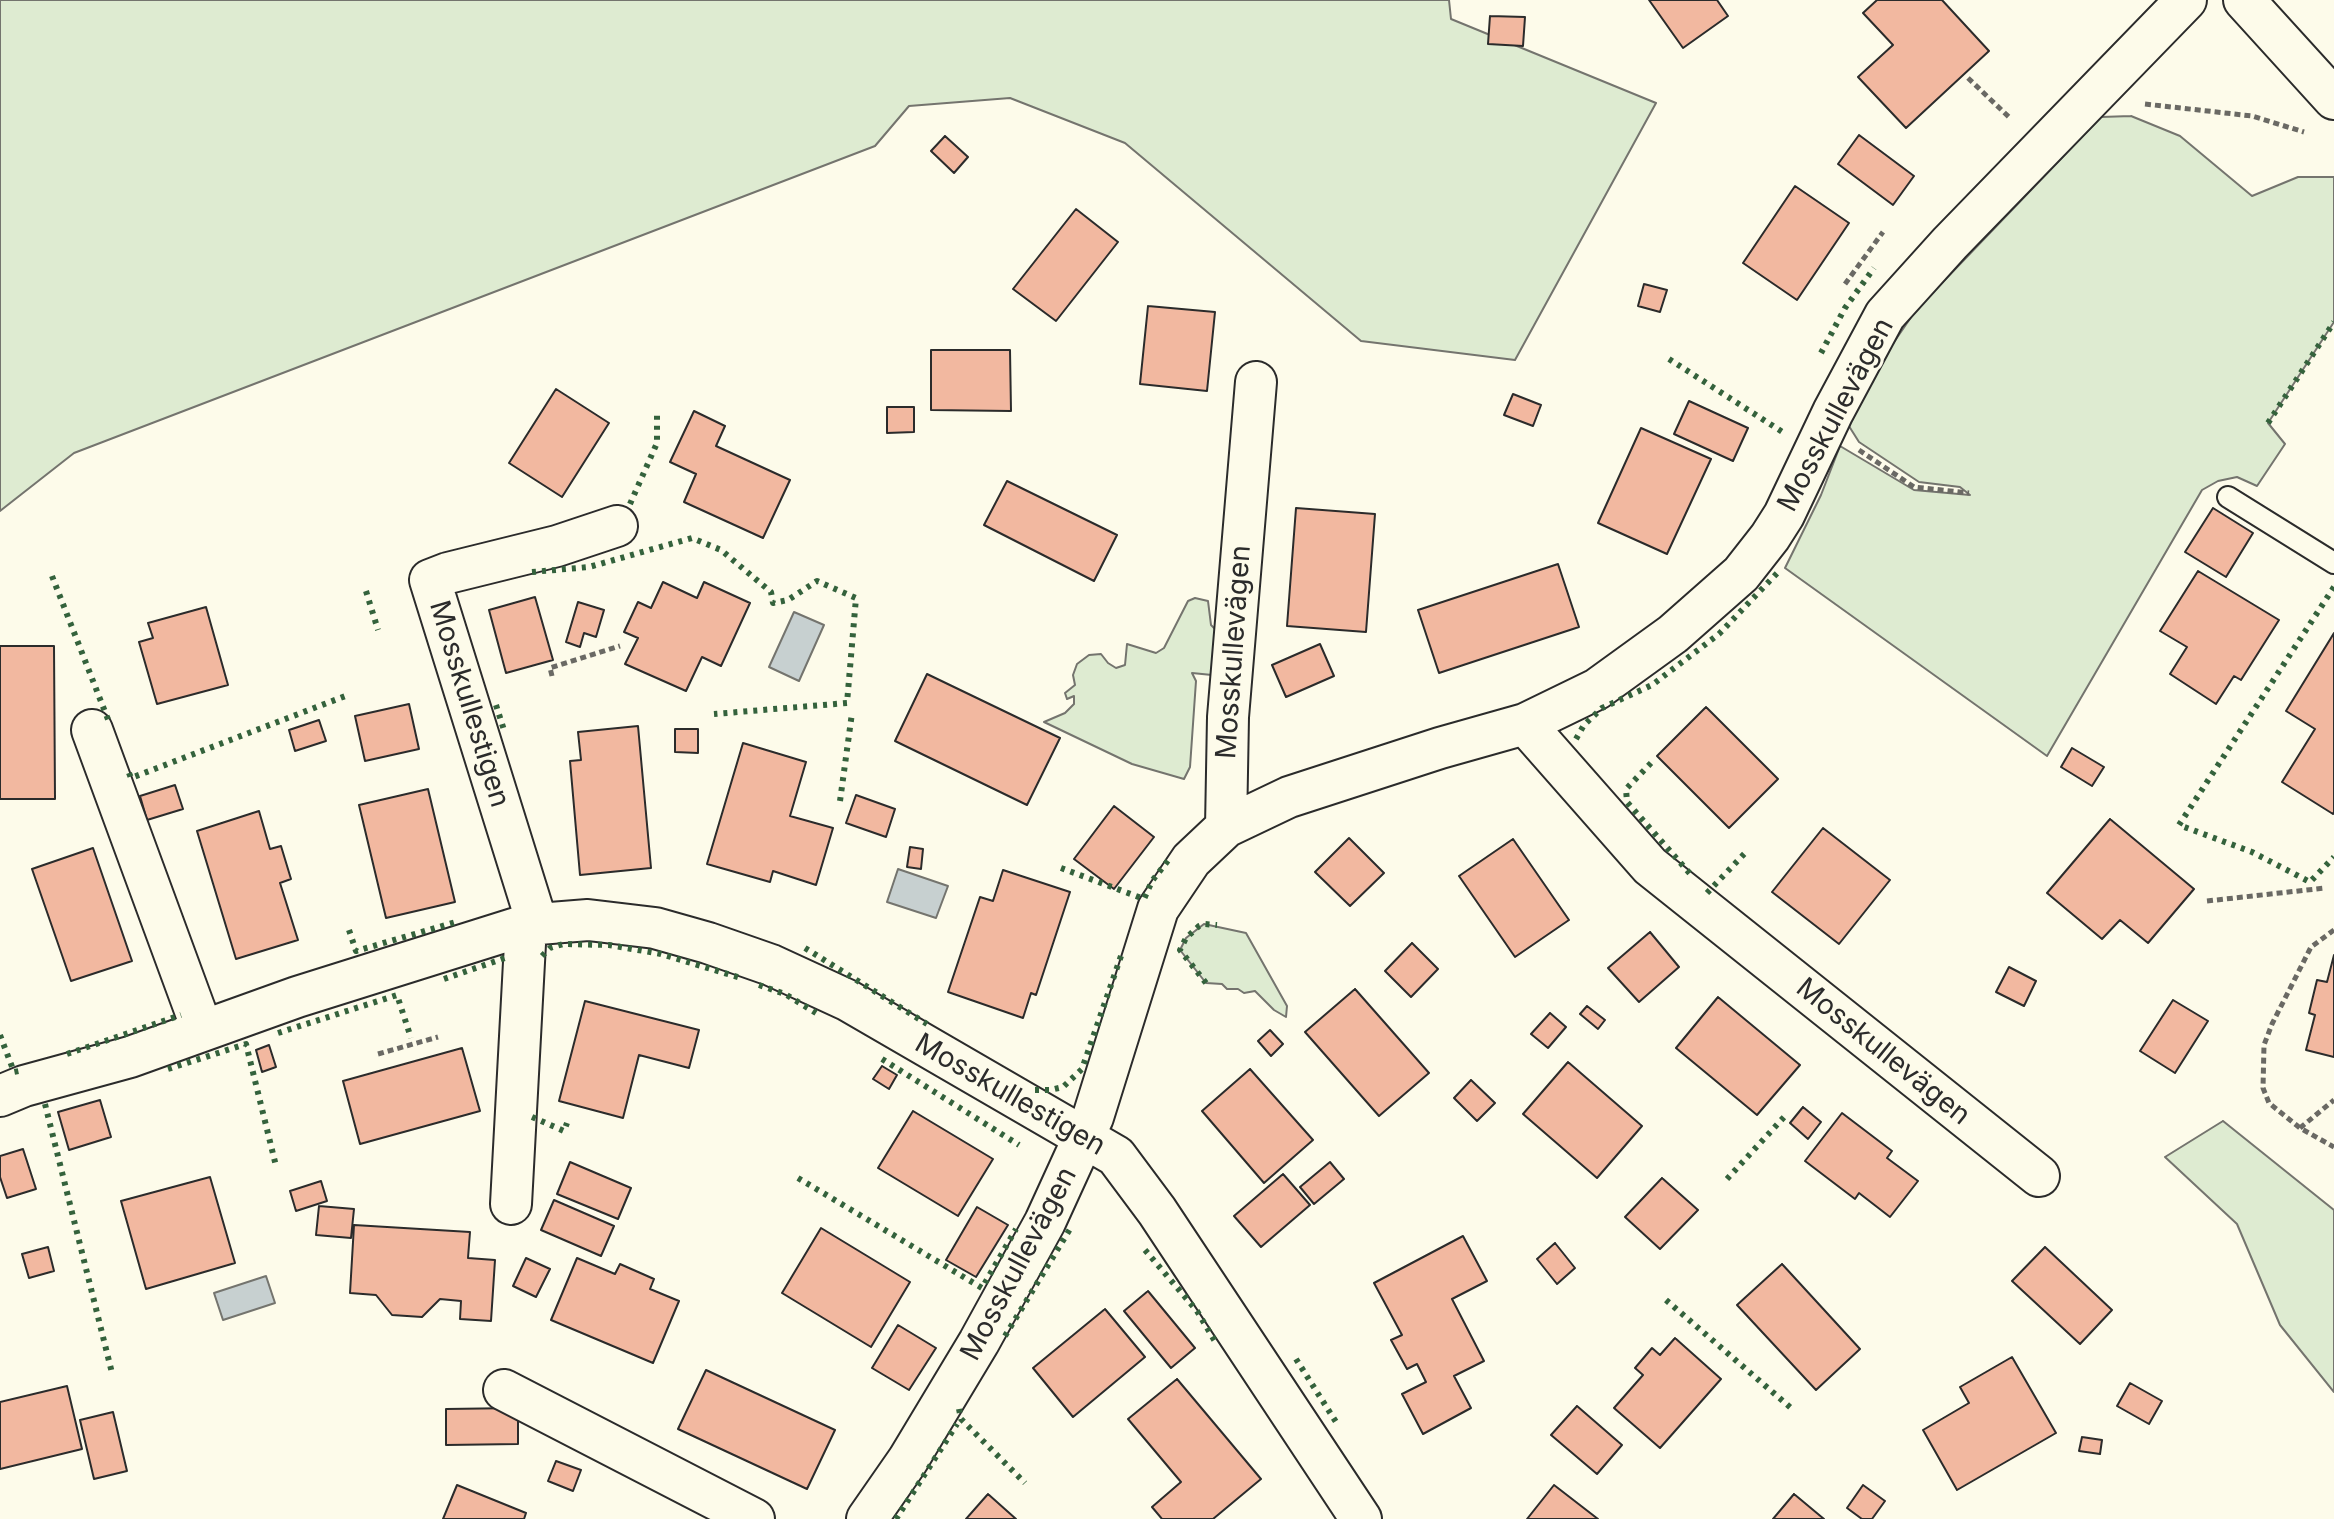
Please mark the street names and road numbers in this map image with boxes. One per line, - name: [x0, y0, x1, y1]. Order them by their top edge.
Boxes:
- street label: Mosskullevägen: [1771, 313, 1901, 517]
- street label: Mosskullevägen: [1210, 544, 1258, 760]
- street label: Mosskullestigen: [422, 597, 516, 811]
- street label: Mosskullevägen: [1789, 972, 1977, 1132]
- street label: Mosskullestigen: [909, 1027, 1111, 1163]
- street label: Mosskullevägen: [954, 1162, 1084, 1366]

